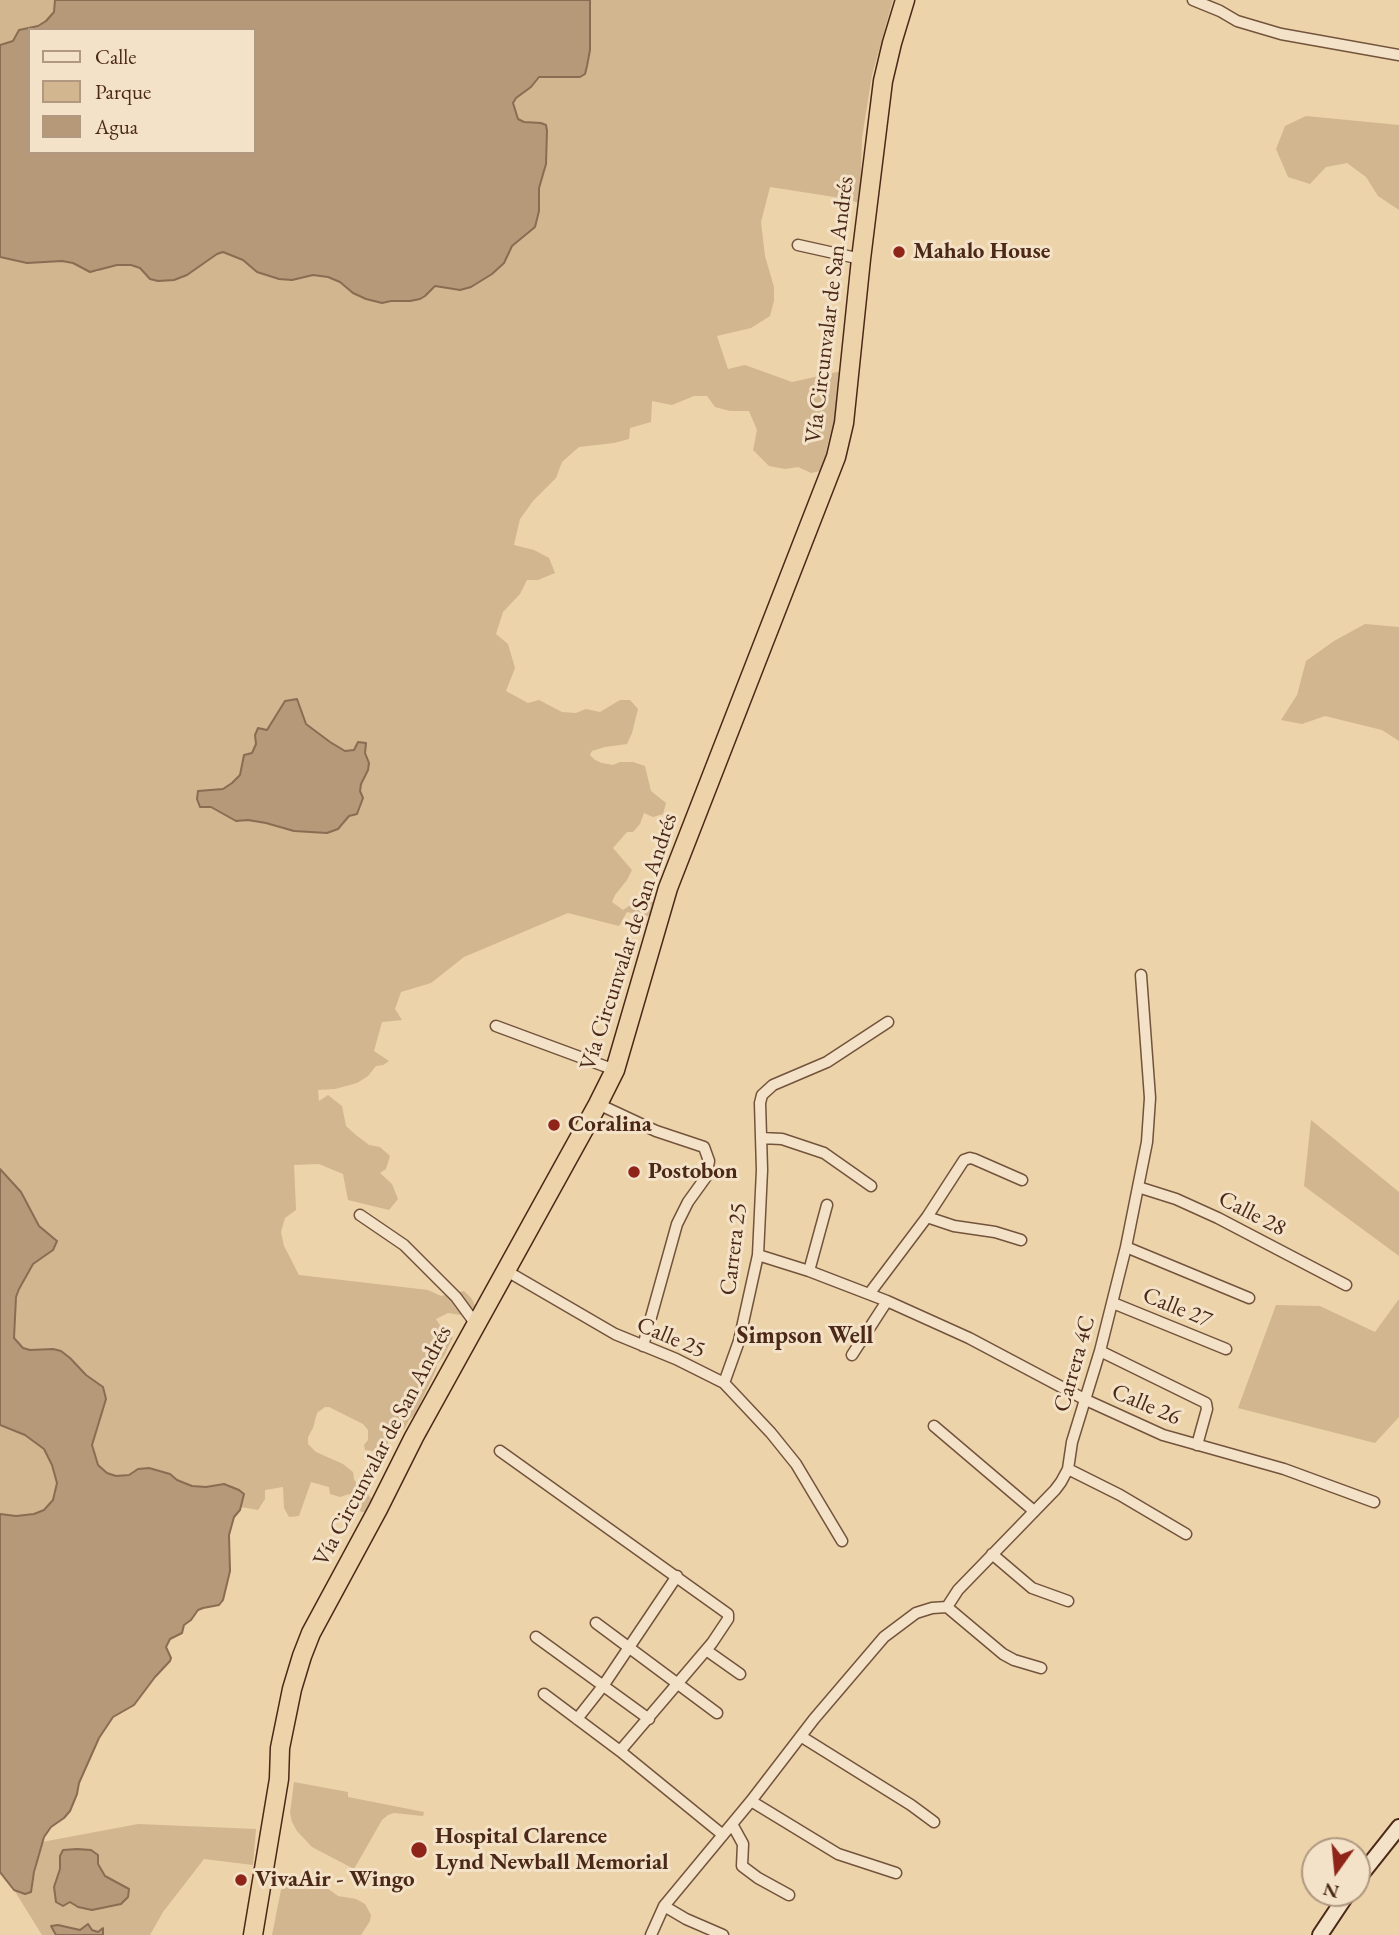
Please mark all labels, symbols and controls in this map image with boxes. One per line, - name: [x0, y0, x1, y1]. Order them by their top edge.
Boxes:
- legend: [28, 28, 256, 154]
- text: Calle: [95, 43, 137, 70]
- text: Parque: [95, 78, 151, 105]
- text: Agua: [95, 113, 138, 140]
- street label: Vía Circunvalar de San Andrés: [800, 175, 860, 445]
- place label: Mahalo House: [913, 238, 1050, 266]
- marker: Mahalo House: [891, 244, 907, 260]
- street label: Vía Circunvalar de San Andrés: [574, 810, 684, 1074]
- place label: Coralina: [568, 1111, 652, 1139]
- marker: Coralina: [546, 1117, 562, 1133]
- place label: Postobon: [648, 1158, 738, 1186]
- marker: Postobon: [626, 1164, 642, 1180]
- street label: Calle 28: [1214, 1185, 1290, 1243]
- street label: Carrera 25: [715, 1201, 753, 1297]
- street label: Calle 27: [1138, 1282, 1216, 1334]
- street label: Calle 25: [632, 1311, 710, 1365]
- street label: Carrera 4C: [1048, 1313, 1102, 1415]
- street label: Vía Circunvalar de San Andrés: [308, 1321, 458, 1571]
- district label: Simpson Well: [737, 1322, 873, 1350]
- street label: Calle 26: [1107, 1378, 1185, 1432]
- place label: Hospital Clarence Lynd Newball Memorial: [435, 1823, 669, 1877]
- north arrow: [1301, 1837, 1371, 1907]
- marker: Hospital Clarence Lynd Newball Memorial: [409, 1840, 429, 1860]
- place label: VivaAir - Wingo: [255, 1866, 415, 1894]
- marker: VivaAir - Wingo: [233, 1872, 249, 1888]
- text: N: [1320, 1877, 1342, 1905]

